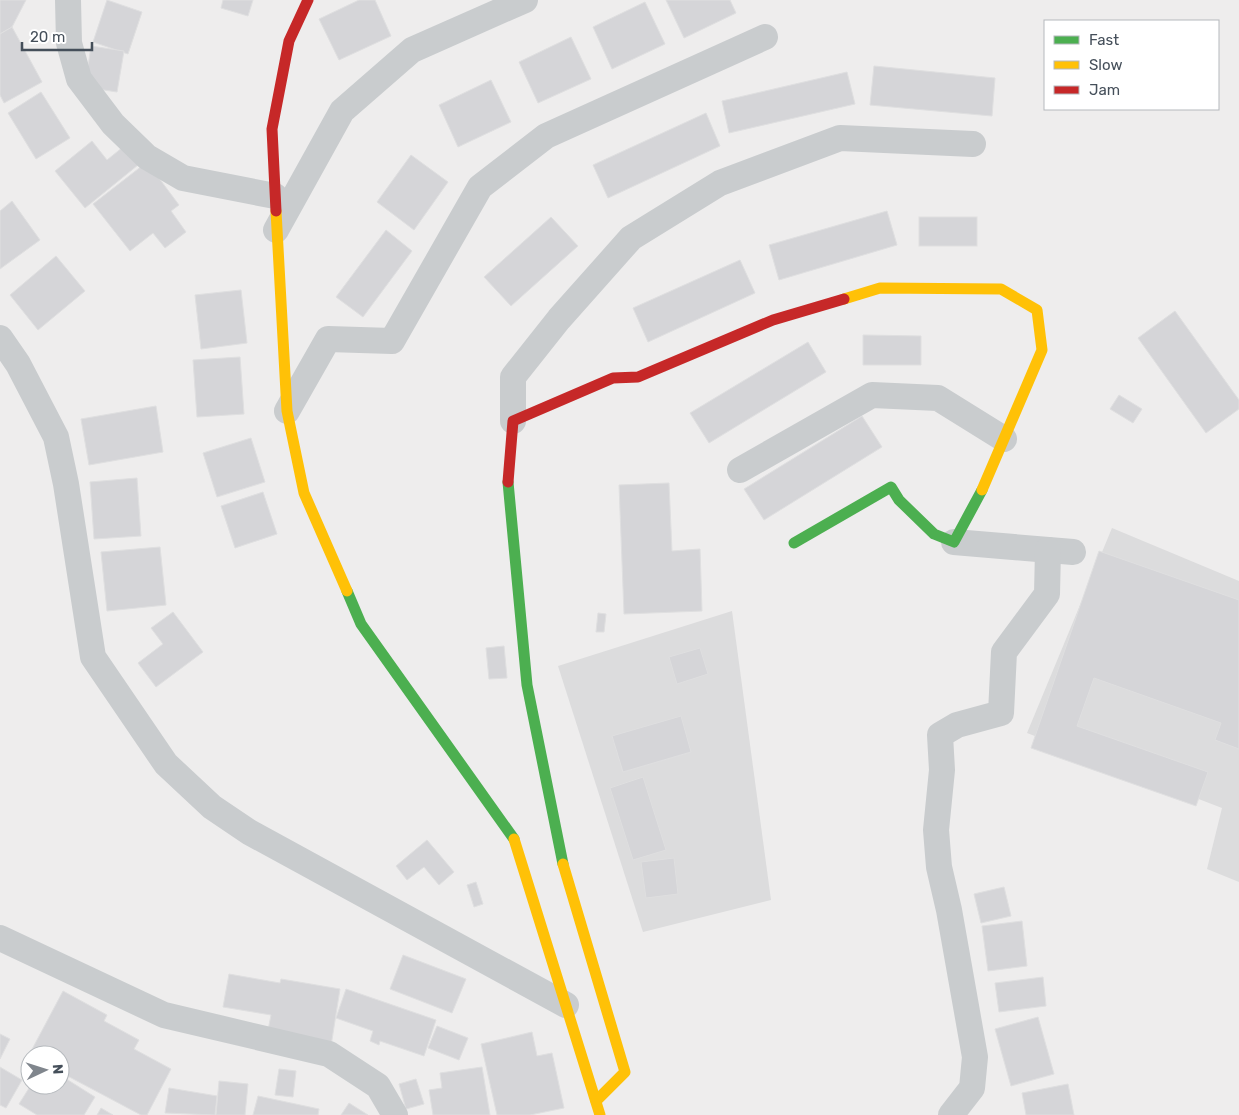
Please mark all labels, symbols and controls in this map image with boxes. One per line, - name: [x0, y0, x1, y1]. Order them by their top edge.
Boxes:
- scale bar: [22, 20, 92, 52]
- legend: [1044, 20, 1219, 110]
- text: 20 m: [30, 28, 65, 46]
- text: Fast: [1089, 31, 1119, 49]
- text: Slow: [1089, 56, 1122, 74]
- text: Jam: [1089, 81, 1120, 99]
- north arrow: [20, 1045, 70, 1095]
- text: N: [49, 1064, 66, 1075]

